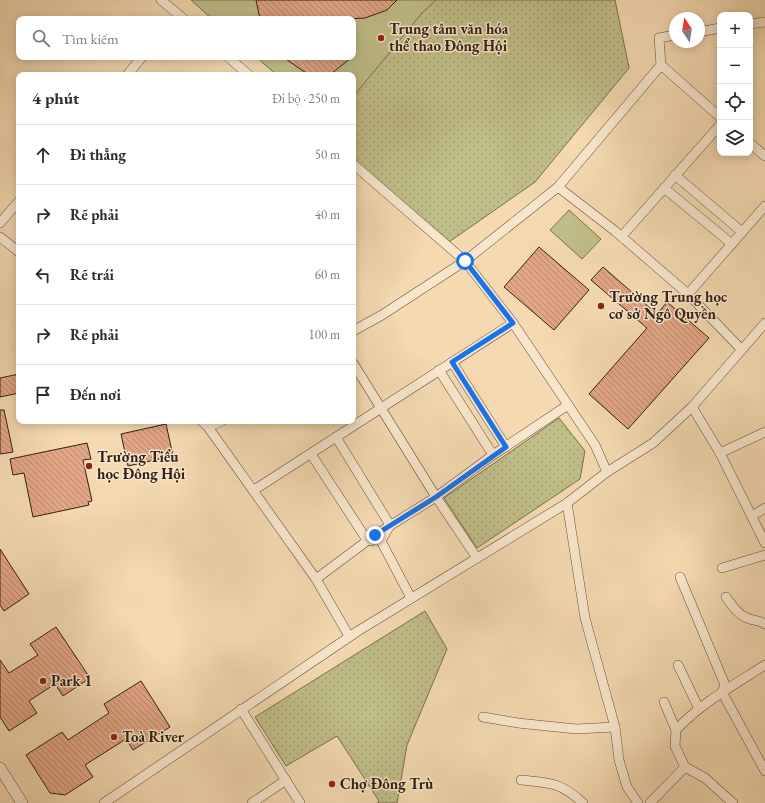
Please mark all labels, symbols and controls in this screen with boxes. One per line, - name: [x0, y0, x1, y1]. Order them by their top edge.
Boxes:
- north arrow: [669, 12, 705, 48]
- map controls: [717, 12, 753, 156]
- button: +: [717, 12, 753, 48]
- search box: [16, 16, 356, 60]
- place label: Trung tâm văn hóa thể thao Đông Hội: [389, 19, 509, 55]
- icon: search: [30, 27, 52, 49]
- text: Tìm kiếm: [62, 29, 119, 48]
- marker: Trung tâm văn hóa thể thao Đông Hội: [376, 33, 386, 43]
- button: −: [717, 48, 753, 84]
- button: locate: [717, 84, 753, 120]
- text: 4 phút: [32, 87, 79, 109]
- text: Đi bộ · 250 m: [272, 90, 340, 107]
- button: layers: [717, 120, 753, 156]
- icon: ahead: [32, 144, 54, 166]
- text: Đi thẳng: [70, 145, 126, 164]
- text: 50 m: [315, 146, 340, 163]
- icon: right: [32, 204, 54, 226]
- text: Rẽ phải: [70, 205, 119, 224]
- text: 40 m: [315, 206, 340, 223]
- route start: [456, 252, 474, 270]
- icon: left: [32, 264, 54, 286]
- text: Rẽ trái: [70, 265, 114, 284]
- text: 60 m: [315, 266, 340, 283]
- place label: Trường Trung học cơ sở Ngô Quyền: [609, 287, 727, 323]
- marker: Trường Trung học cơ sở Ngô Quyền: [596, 301, 606, 311]
- icon: right: [32, 324, 54, 346]
- text: Rẽ phải: [70, 325, 119, 344]
- text: 100 m: [309, 326, 340, 343]
- icon: arrive: [32, 384, 54, 406]
- text: Đến nơi: [70, 385, 121, 404]
- place label: Trường Tiểu học Đông Hội: [97, 447, 186, 483]
- marker: Trường Tiểu học Đông Hội: [84, 461, 94, 471]
- route end: [366, 526, 384, 544]
- place label: Park 1: [51, 671, 92, 690]
- marker: Park 1: [38, 676, 48, 686]
- place label: Toà River: [122, 727, 185, 746]
- marker: Toà River: [109, 732, 119, 742]
- place label: Chợ Đông Trù: [340, 774, 434, 793]
- marker: Chợ Đông Trù: [327, 779, 337, 789]

